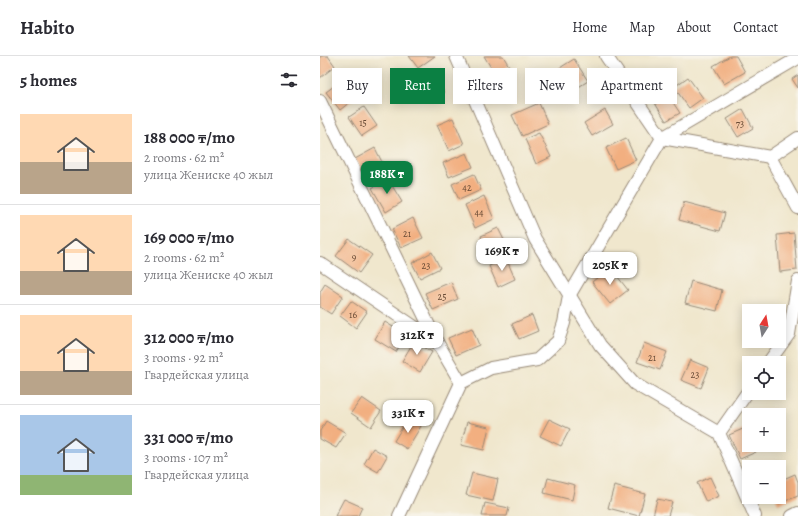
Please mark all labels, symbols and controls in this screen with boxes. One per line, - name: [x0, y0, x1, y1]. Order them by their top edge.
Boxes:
- text: Habito: [20, 15, 74, 41]
- text: Home: [572, 18, 607, 37]
- text: Map: [629, 18, 655, 37]
- text: About: [677, 18, 711, 37]
- text: Contact: [733, 18, 778, 37]
- chip: Buy: [332, 68, 382, 104]
- chip: Rent: [390, 68, 445, 104]
- chip: Filters: [453, 68, 517, 104]
- chip: New: [525, 68, 579, 104]
- chip: Apartment: [587, 68, 677, 104]
- text: 5 homes: [20, 69, 77, 92]
- icon: filters: [278, 69, 300, 91]
- house number: 15: [359, 116, 367, 129]
- house number: 73: [736, 117, 744, 130]
- text: 188 000 ₸/mo: [144, 126, 235, 149]
- icon: home: [52, 130, 100, 178]
- text: 2 rooms · 62 m²: [144, 149, 224, 166]
- pin: 188K ₸: [354, 161, 420, 195]
- text: 188K ₸: [370, 165, 404, 182]
- text: улица Жениске 40 жыл: [144, 166, 273, 183]
- house number: 42: [462, 181, 472, 194]
- house number: 44: [474, 206, 484, 219]
- text: 169 000 ₸/mo: [144, 226, 234, 249]
- house number: 21: [403, 227, 412, 240]
- icon: home: [52, 231, 100, 279]
- pin: 169K ₸: [469, 238, 535, 272]
- text: 169K ₸: [485, 242, 519, 259]
- text: 2 rooms · 62 m²: [144, 249, 224, 266]
- house number: 9: [352, 250, 357, 263]
- pin: 205K ₸: [577, 252, 643, 286]
- text: 205K ₸: [592, 256, 628, 273]
- house number: 23: [422, 259, 430, 272]
- text: улица Жениске 40 жыл: [144, 266, 273, 283]
- house number: 25: [437, 290, 447, 303]
- north arrow: [742, 304, 786, 348]
- map controls: [742, 304, 786, 504]
- house number: 16: [349, 308, 357, 321]
- pin: 312K ₸: [384, 322, 450, 356]
- text: 312 000 ₸/mo: [144, 326, 234, 349]
- text: 312K ₸: [400, 326, 434, 343]
- icon: home: [52, 331, 100, 379]
- text: 3 rooms · 92 m²: [144, 349, 223, 366]
- house number: 21: [648, 351, 657, 364]
- button: locate: [742, 356, 786, 400]
- text: Гвардейская улица: [144, 366, 249, 383]
- house number: 23: [691, 368, 699, 381]
- pin: 331K ₸: [375, 400, 441, 434]
- text: 331K ₸: [392, 404, 425, 421]
- button: +: [742, 408, 786, 452]
- text: 331 000 ₸/mo: [144, 426, 233, 449]
- icon: home: [52, 431, 100, 479]
- text: 3 rooms · 107 m²: [144, 449, 228, 466]
- button: −: [742, 460, 786, 504]
- text: Гвардейская улица: [144, 466, 249, 483]

